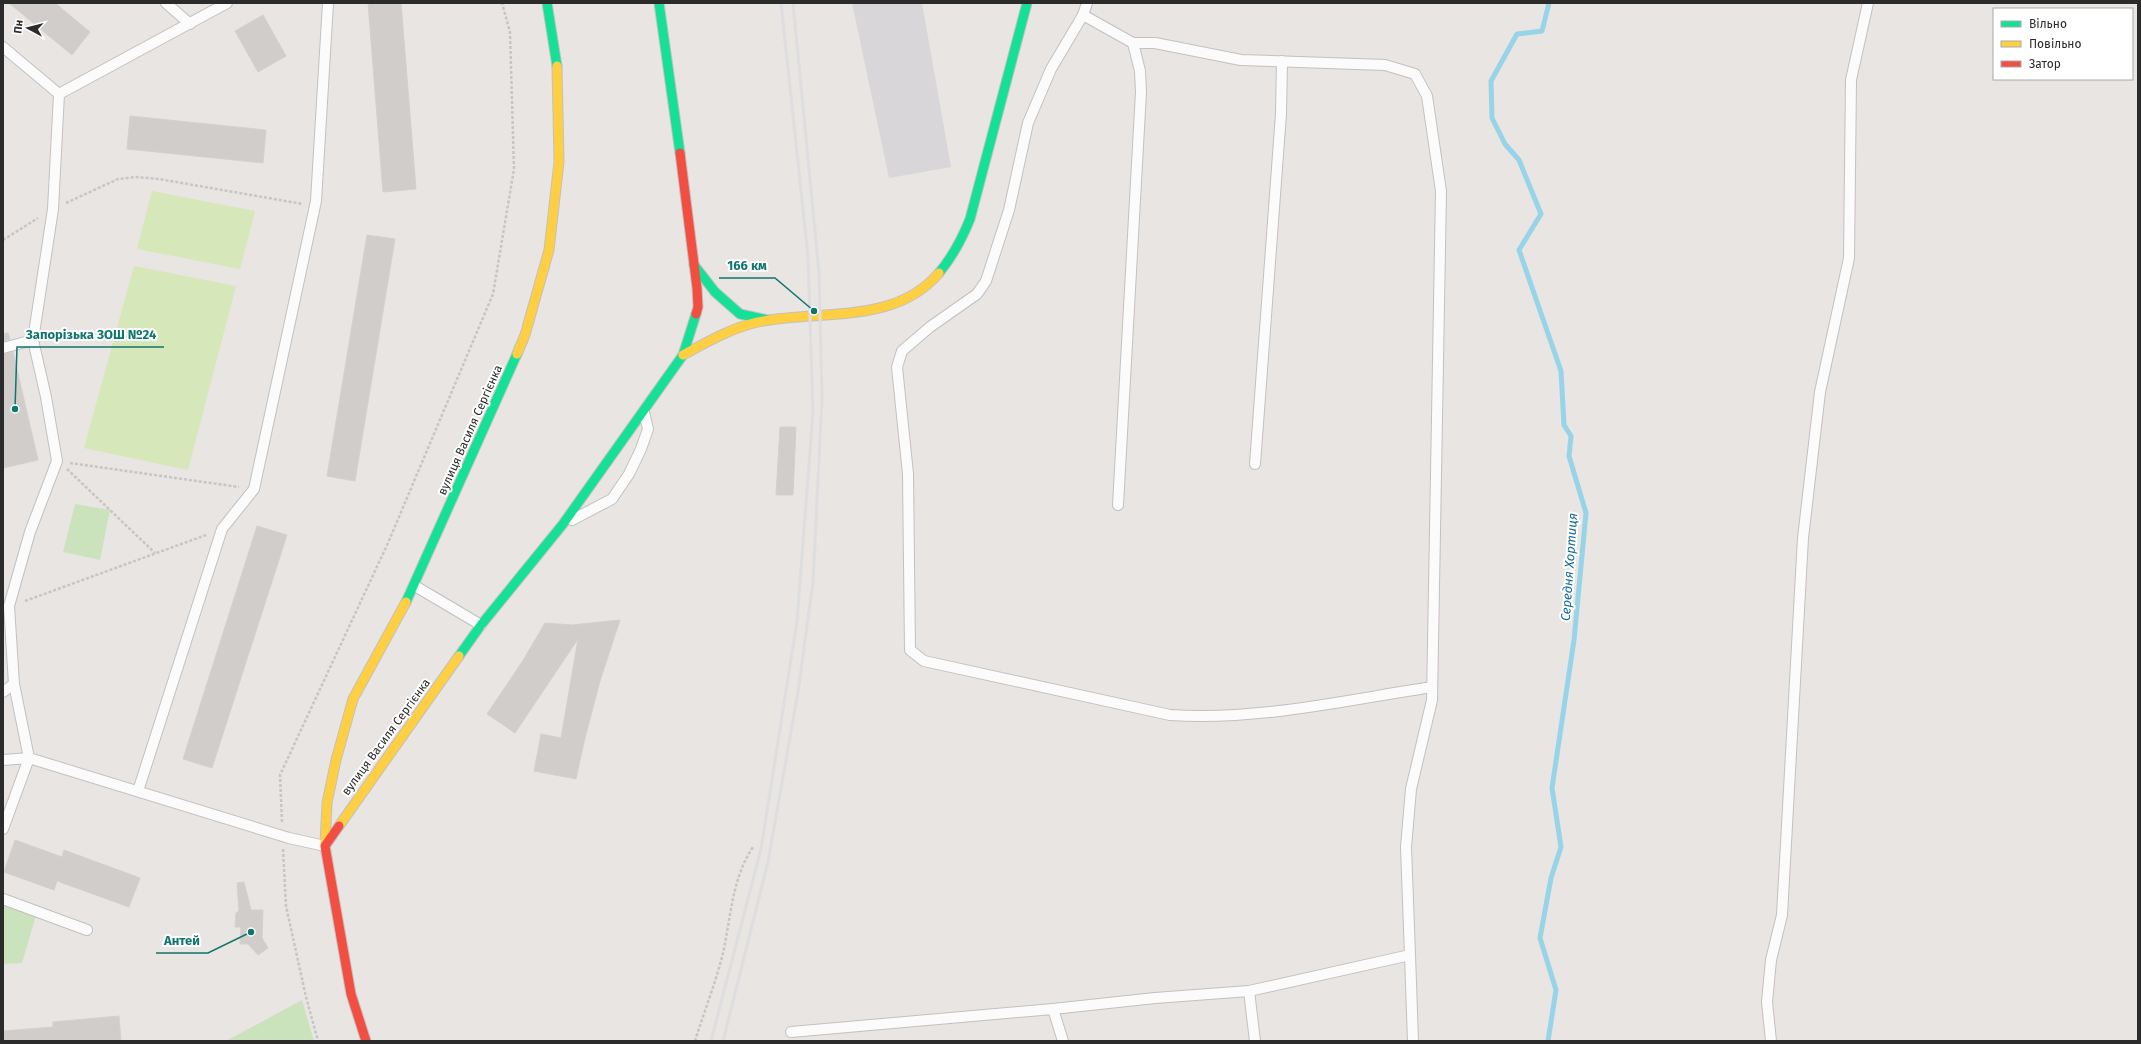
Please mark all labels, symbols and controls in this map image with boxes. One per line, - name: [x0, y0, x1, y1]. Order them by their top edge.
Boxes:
- north arrow: [8, 8, 48, 48]
- legend: [1993, 8, 2133, 80]
- text: Вільно: [2029, 17, 2067, 31]
- text: Пн: [11, 19, 26, 34]
- text: Повільно: [2029, 37, 2082, 51]
- text: Затор: [2029, 57, 2061, 71]
- callout: 166 км: [719, 253, 775, 278]
- text: 166 км: [727, 258, 767, 273]
- callout: Запорізька ЗОШ №24: [17, 322, 164, 347]
- text: Запорізька ЗОШ №24: [25, 327, 157, 342]
- street label: вулиця Василя Сергієнка: [435, 363, 505, 497]
- water label: Середня Хортиця: [1558, 512, 1580, 622]
- street label: вулиця Василя Сергієнка: [339, 676, 433, 798]
- callout: Антей: [156, 928, 208, 953]
- text: Антей: [163, 933, 200, 948]

